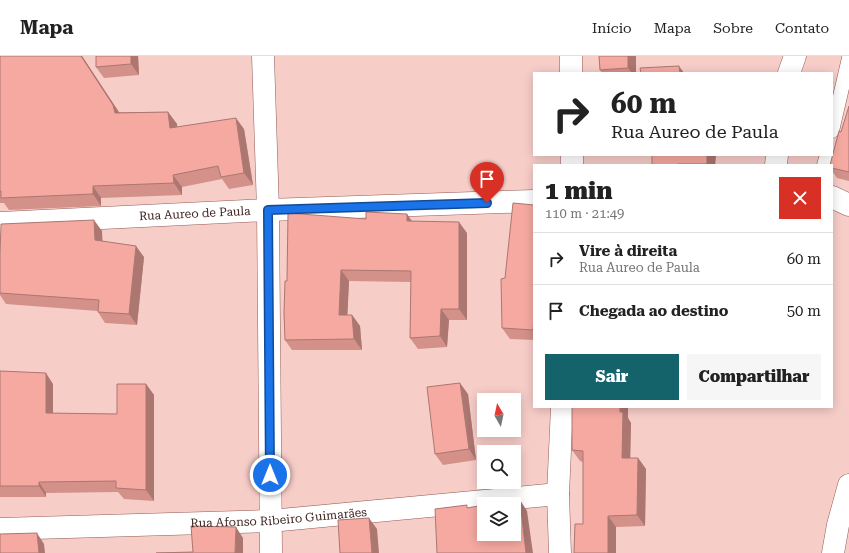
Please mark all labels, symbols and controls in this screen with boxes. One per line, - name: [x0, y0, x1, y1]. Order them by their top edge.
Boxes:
- text: Mapa: [20, 16, 73, 39]
- text: Início: [592, 20, 632, 36]
- text: Mapa: [654, 20, 691, 36]
- text: Sobre: [713, 20, 753, 36]
- text: Contato: [775, 20, 829, 36]
- text: 60 m: [611, 87, 676, 120]
- icon: right: [545, 88, 597, 140]
- text: Rua Aureo de Paula: [611, 121, 778, 142]
- pin: [470, 162, 504, 203]
- icon: arrive: [476, 168, 498, 190]
- text: 1 min: [545, 177, 612, 205]
- button: close: [779, 177, 821, 219]
- street label: Rua Aureo de Paula: [139, 204, 251, 223]
- text: 110 m · 21:49: [545, 206, 624, 221]
- text: Vire à direita: [579, 242, 677, 260]
- icon: right: [545, 248, 567, 270]
- text: 60 m: [787, 250, 821, 268]
- text: Rua Aureo de Paula: [579, 260, 700, 275]
- icon: arrive: [545, 300, 567, 322]
- text: Chegada ao destino: [579, 302, 728, 320]
- text: 50 m: [787, 302, 821, 320]
- button: Sair: [545, 354, 679, 400]
- button: Compartilhar: [687, 354, 821, 400]
- north arrow: [477, 393, 521, 437]
- map controls: [477, 393, 521, 541]
- button: search: [477, 445, 521, 489]
- position arrow: [249, 454, 291, 496]
- button: layers: [477, 497, 521, 541]
- street label: Rua Afonso Ribeiro Guimarães: [190, 505, 368, 530]

